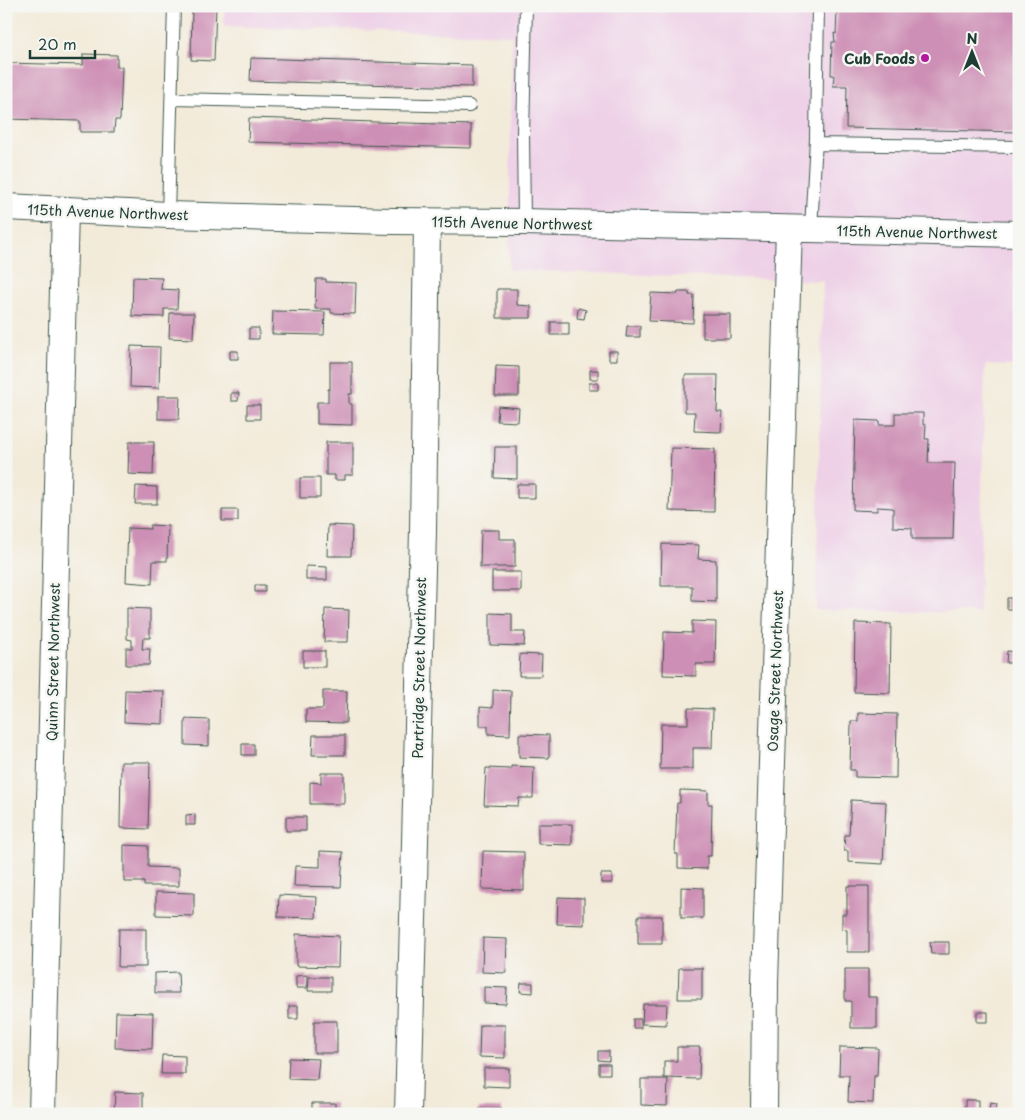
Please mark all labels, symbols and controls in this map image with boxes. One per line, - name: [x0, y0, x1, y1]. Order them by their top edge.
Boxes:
- scale bar: [30, 28, 95, 60]
- north arrow: [948, 28, 998, 78]
- text: N: [966, 28, 978, 49]
- text: 20 m: [38, 32, 77, 55]
- place label: Cub Foods: [844, 48, 915, 69]
- marker: Cub Foods: [919, 52, 931, 64]
- street label: 115th Avenue Northwest: [27, 199, 189, 225]
- street label: 115th Avenue Northwest: [431, 211, 593, 235]
- street label: 115th Avenue Northwest: [836, 220, 998, 244]
- street label: Partridge Street Northwest: [407, 576, 431, 759]
- street label: Quinn Street Northwest: [41, 582, 65, 741]
- street label: Osage Street Northwest: [762, 589, 788, 752]

